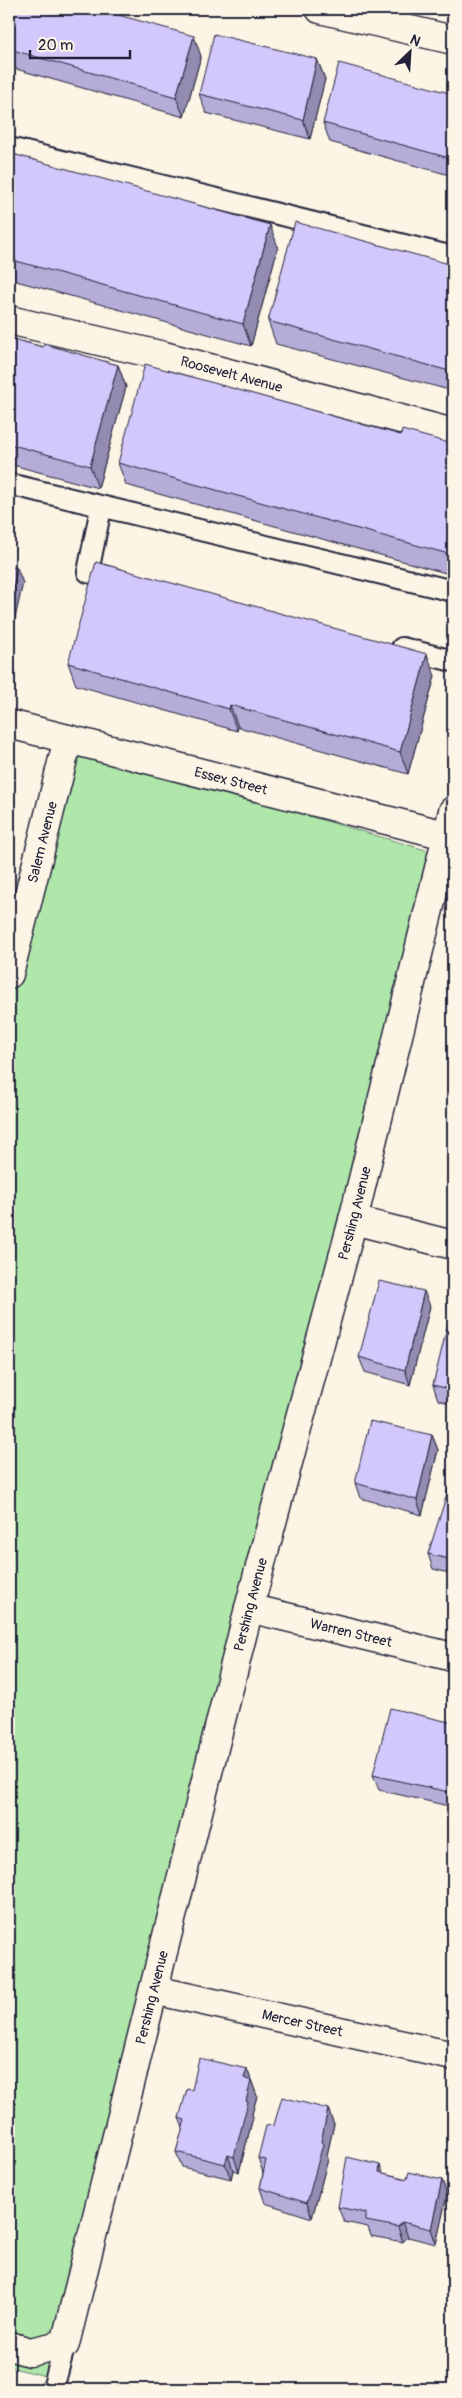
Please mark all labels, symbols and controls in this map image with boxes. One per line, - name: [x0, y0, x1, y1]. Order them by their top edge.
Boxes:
- scale bar: [30, 28, 130, 60]
- north arrow: [384, 28, 434, 78]
- text: N: [407, 31, 423, 50]
- text: 20 m: [38, 36, 73, 55]
- street label: Roosevelt Avenue: [179, 353, 284, 396]
- street label: Essex Street: [192, 764, 269, 799]
- street label: Salem Avenue: [24, 800, 61, 885]
- street label: Pershing Avenue: [335, 1165, 375, 1262]
- street label: Pershing Avenue: [230, 1556, 271, 1653]
- street label: Warren Street: [308, 1615, 394, 1651]
- street label: Pershing Avenue: [132, 1949, 172, 2046]
- street label: Mercer Street: [260, 2006, 345, 2040]

